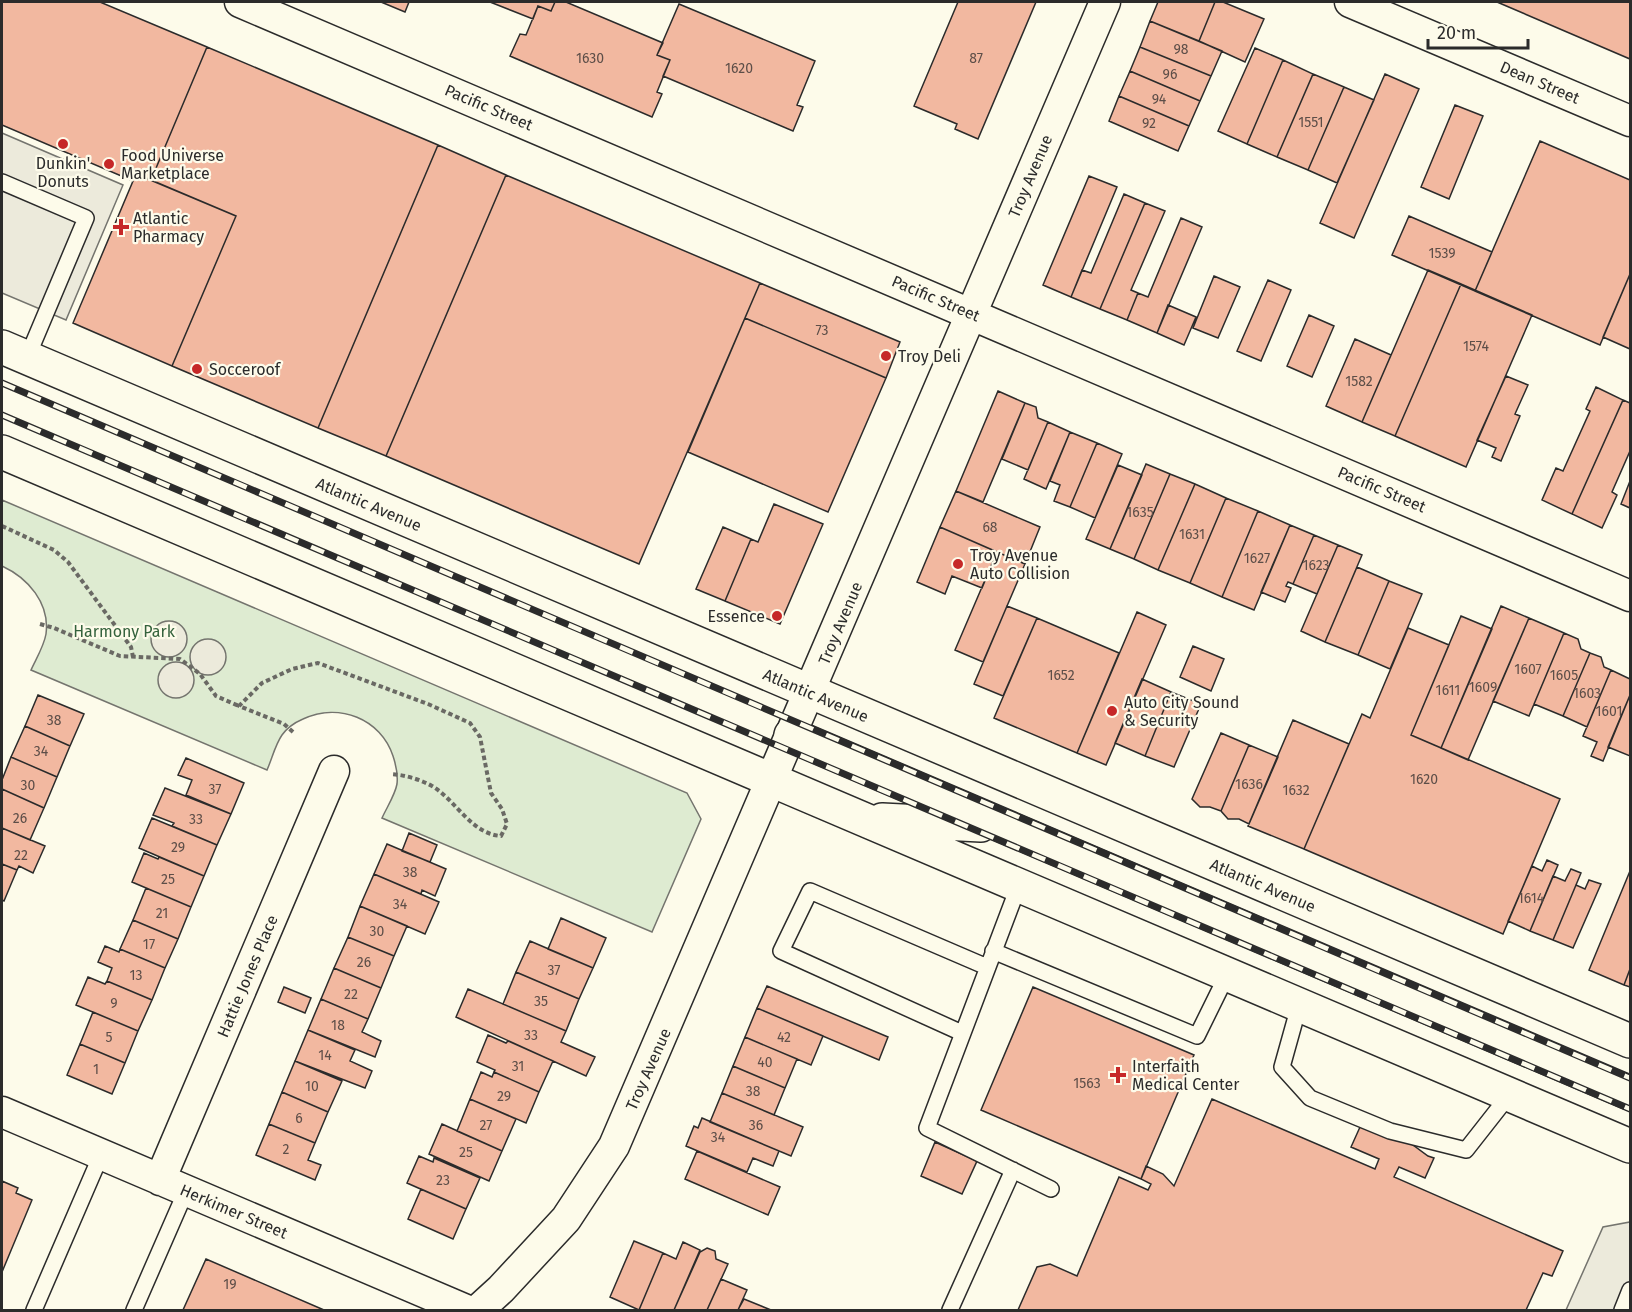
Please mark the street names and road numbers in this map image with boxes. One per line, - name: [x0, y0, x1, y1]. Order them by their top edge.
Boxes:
- street label: Dean Street: [1497, 57, 1583, 108]
- street label: Pacific Street: [442, 80, 536, 135]
- street label: Troy Avenue: [1005, 132, 1056, 220]
- street label: Pacific Street: [889, 271, 983, 326]
- street label: Pacific Street: [1335, 462, 1429, 517]
- street label: Atlantic Avenue: [313, 474, 424, 535]
- street label: Troy Avenue: [815, 579, 866, 667]
- street label: Atlantic Avenue: [760, 665, 871, 726]
- street label: Atlantic Avenue: [1207, 855, 1318, 916]
- street label: Hattie Jones Place: [213, 912, 282, 1040]
- street label: Troy Avenue: [622, 1025, 675, 1113]
- street label: Herkimer Street: [177, 1180, 291, 1243]

